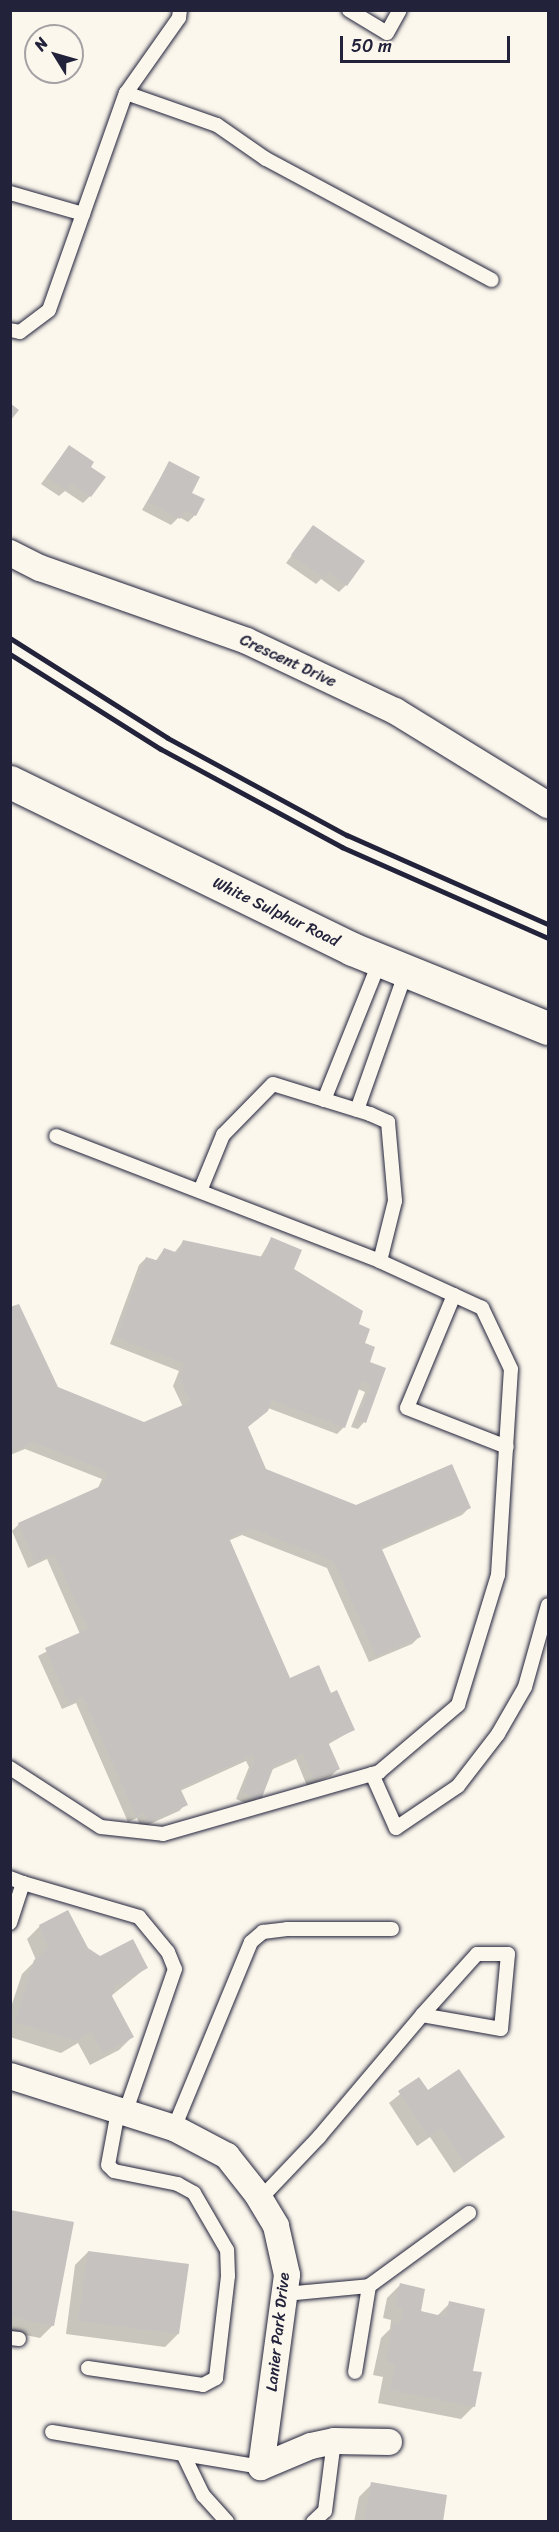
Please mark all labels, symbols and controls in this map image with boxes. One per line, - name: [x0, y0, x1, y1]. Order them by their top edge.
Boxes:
- north arrow: [24, 24, 84, 84]
- scale bar: [343, 24, 512, 62]
- text: 50 m: [351, 30, 392, 62]
- text: N: [26, 31, 56, 57]
- street label: Crescent Drive: [237, 630, 339, 692]
- street label: White Sulphur Road: [210, 873, 342, 951]
- street label: Lanier Park Drive: [262, 2271, 294, 2393]

